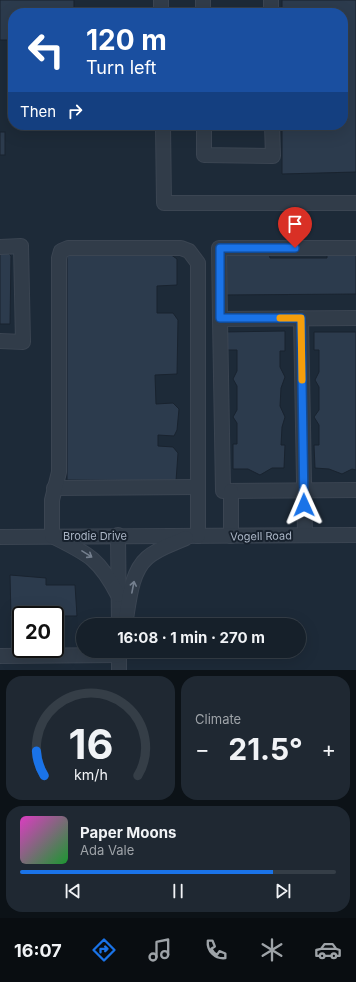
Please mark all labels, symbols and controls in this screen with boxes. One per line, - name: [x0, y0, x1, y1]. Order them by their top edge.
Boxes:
- text: 120 m: [86, 23, 167, 57]
- icon: left: [20, 24, 72, 76]
- text: Turn left: [86, 57, 156, 78]
- icon: right: [64, 100, 86, 122]
- text: Then: [20, 102, 56, 121]
- pin: [278, 207, 312, 248]
- icon: arrive: [284, 213, 306, 235]
- position arrow: [283, 484, 325, 526]
- street label: Vogell Road: [230, 528, 292, 544]
- street label: Brodie Drive: [63, 529, 127, 543]
- one-way arrow: [81, 550, 93, 558]
- one-way arrow: [129, 581, 137, 594]
- speed limit sign: 20: [12, 606, 64, 658]
- text: 16:08 · 1 min · 270 m: [117, 628, 265, 647]
- text: Climate: [195, 711, 241, 727]
- text: 16: [68, 719, 113, 769]
- text: 21.5°: [228, 731, 303, 767]
- text: −: [195, 736, 210, 762]
- text: +: [321, 736, 336, 762]
- text: km/h: [74, 766, 107, 783]
- text: Paper Moons: [80, 823, 176, 842]
- text: Ada Vale: [80, 842, 134, 858]
- icon: previous: [62, 880, 84, 902]
- icon: pause: [167, 880, 189, 902]
- icon: next: [272, 880, 294, 902]
- icon: directions: [90, 936, 118, 964]
- icon: music: [146, 936, 174, 964]
- icon: phone: [202, 936, 230, 964]
- icon: climate: [258, 936, 286, 964]
- icon: car: [314, 936, 342, 964]
- text: 16:07: [14, 940, 62, 961]

